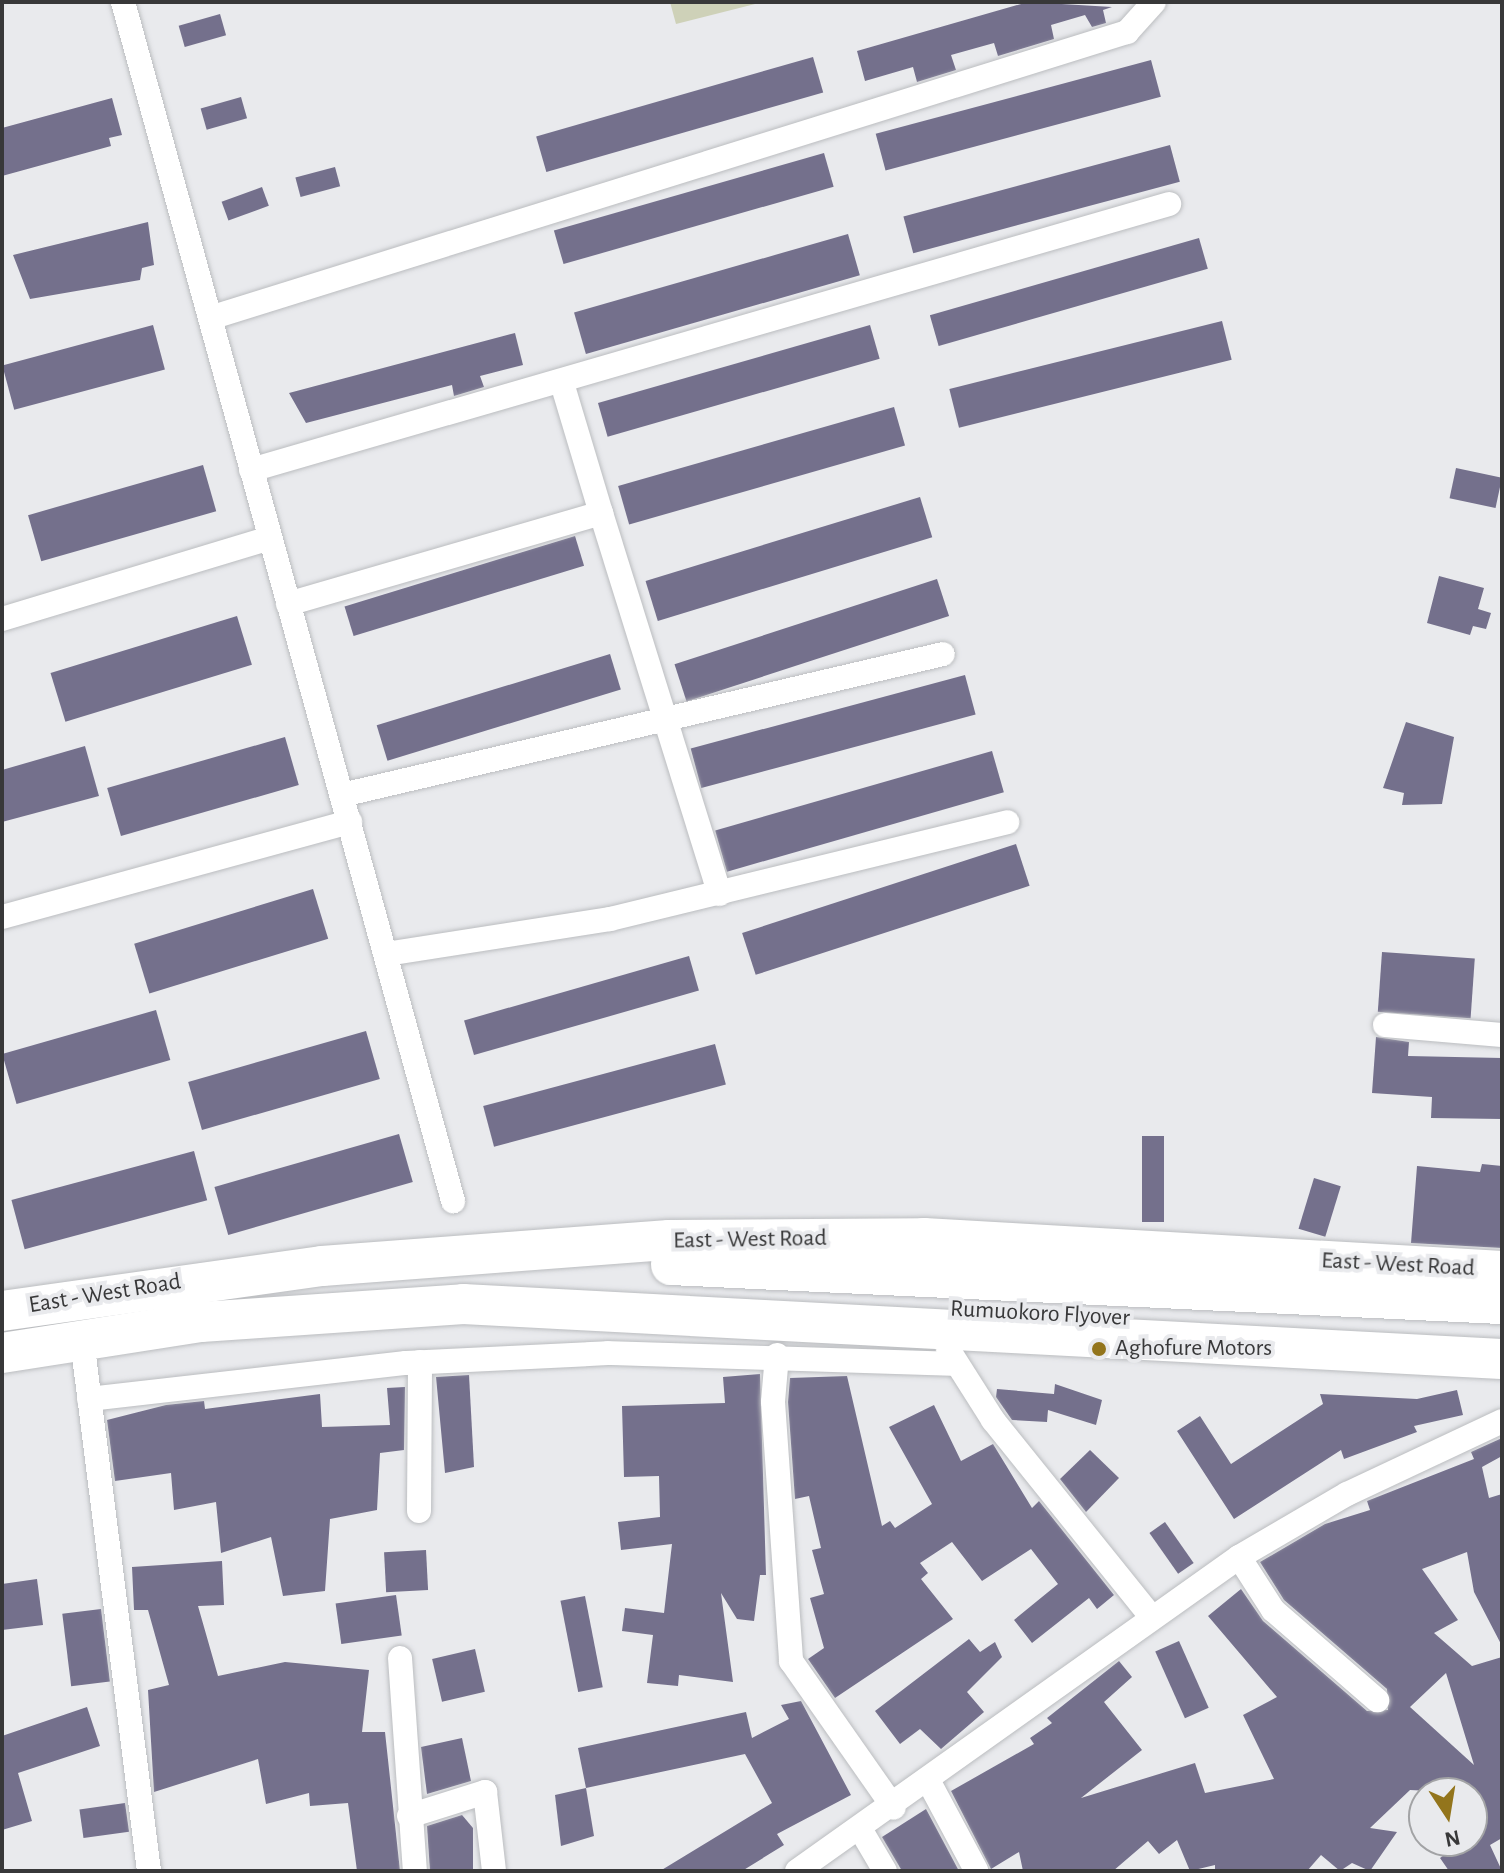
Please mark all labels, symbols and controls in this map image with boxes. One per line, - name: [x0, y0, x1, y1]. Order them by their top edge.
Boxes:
- street label: East - West Road: [673, 1224, 827, 1256]
- street label: East - West Road: [1321, 1247, 1475, 1283]
- street label: East - West Road: [27, 1268, 183, 1320]
- street label: Rumuokoro Flyover: [949, 1295, 1131, 1333]
- place label: Aghofure Motors: [1115, 1335, 1272, 1363]
- marker: Aghofure Motors: [1090, 1340, 1108, 1358]
- north arrow: [1408, 1777, 1488, 1857]
- text: N: [1443, 1826, 1462, 1851]

